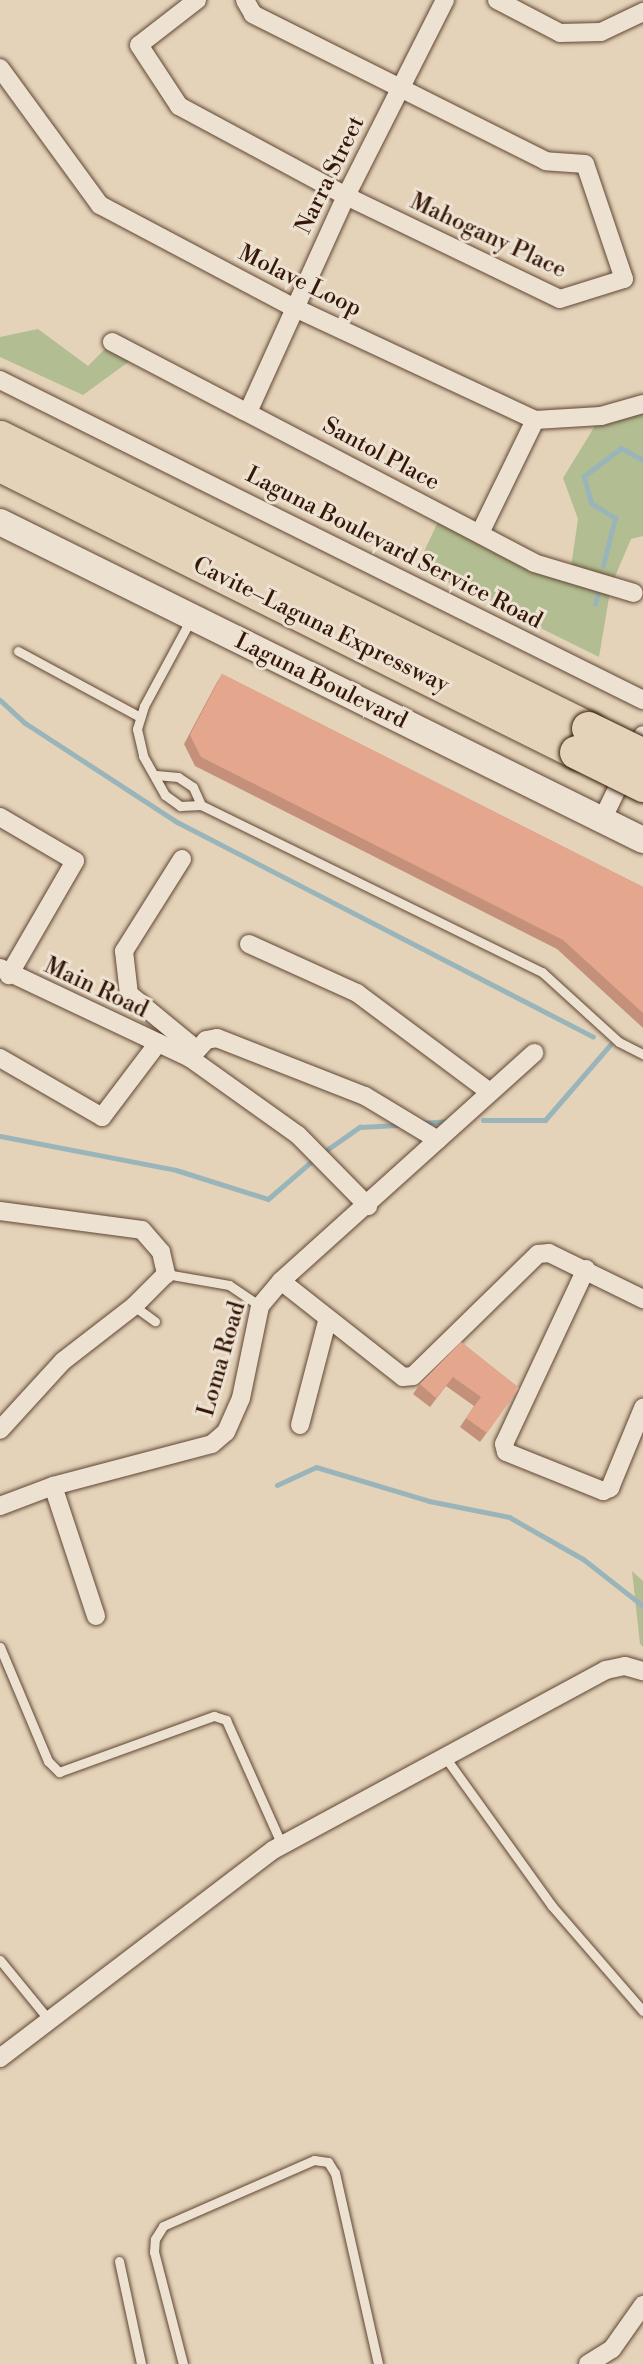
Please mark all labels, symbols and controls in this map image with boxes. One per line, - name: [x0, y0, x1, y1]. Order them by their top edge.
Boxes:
- street label: Narra Street: [290, 112, 370, 238]
- street label: Mahogany Place: [406, 188, 570, 284]
- street label: Molave Loop: [234, 239, 366, 323]
- street label: Santol Place: [318, 412, 444, 496]
- street label: Laguna Boulevard Service Road: [241, 461, 547, 635]
- street label: Cavite–Laguna Expressway: [189, 551, 453, 699]
- street label: Laguna Boulevard: [230, 627, 412, 735]
- street label: Main Road: [40, 952, 152, 1024]
- street label: Loma Road: [192, 1298, 252, 1420]

